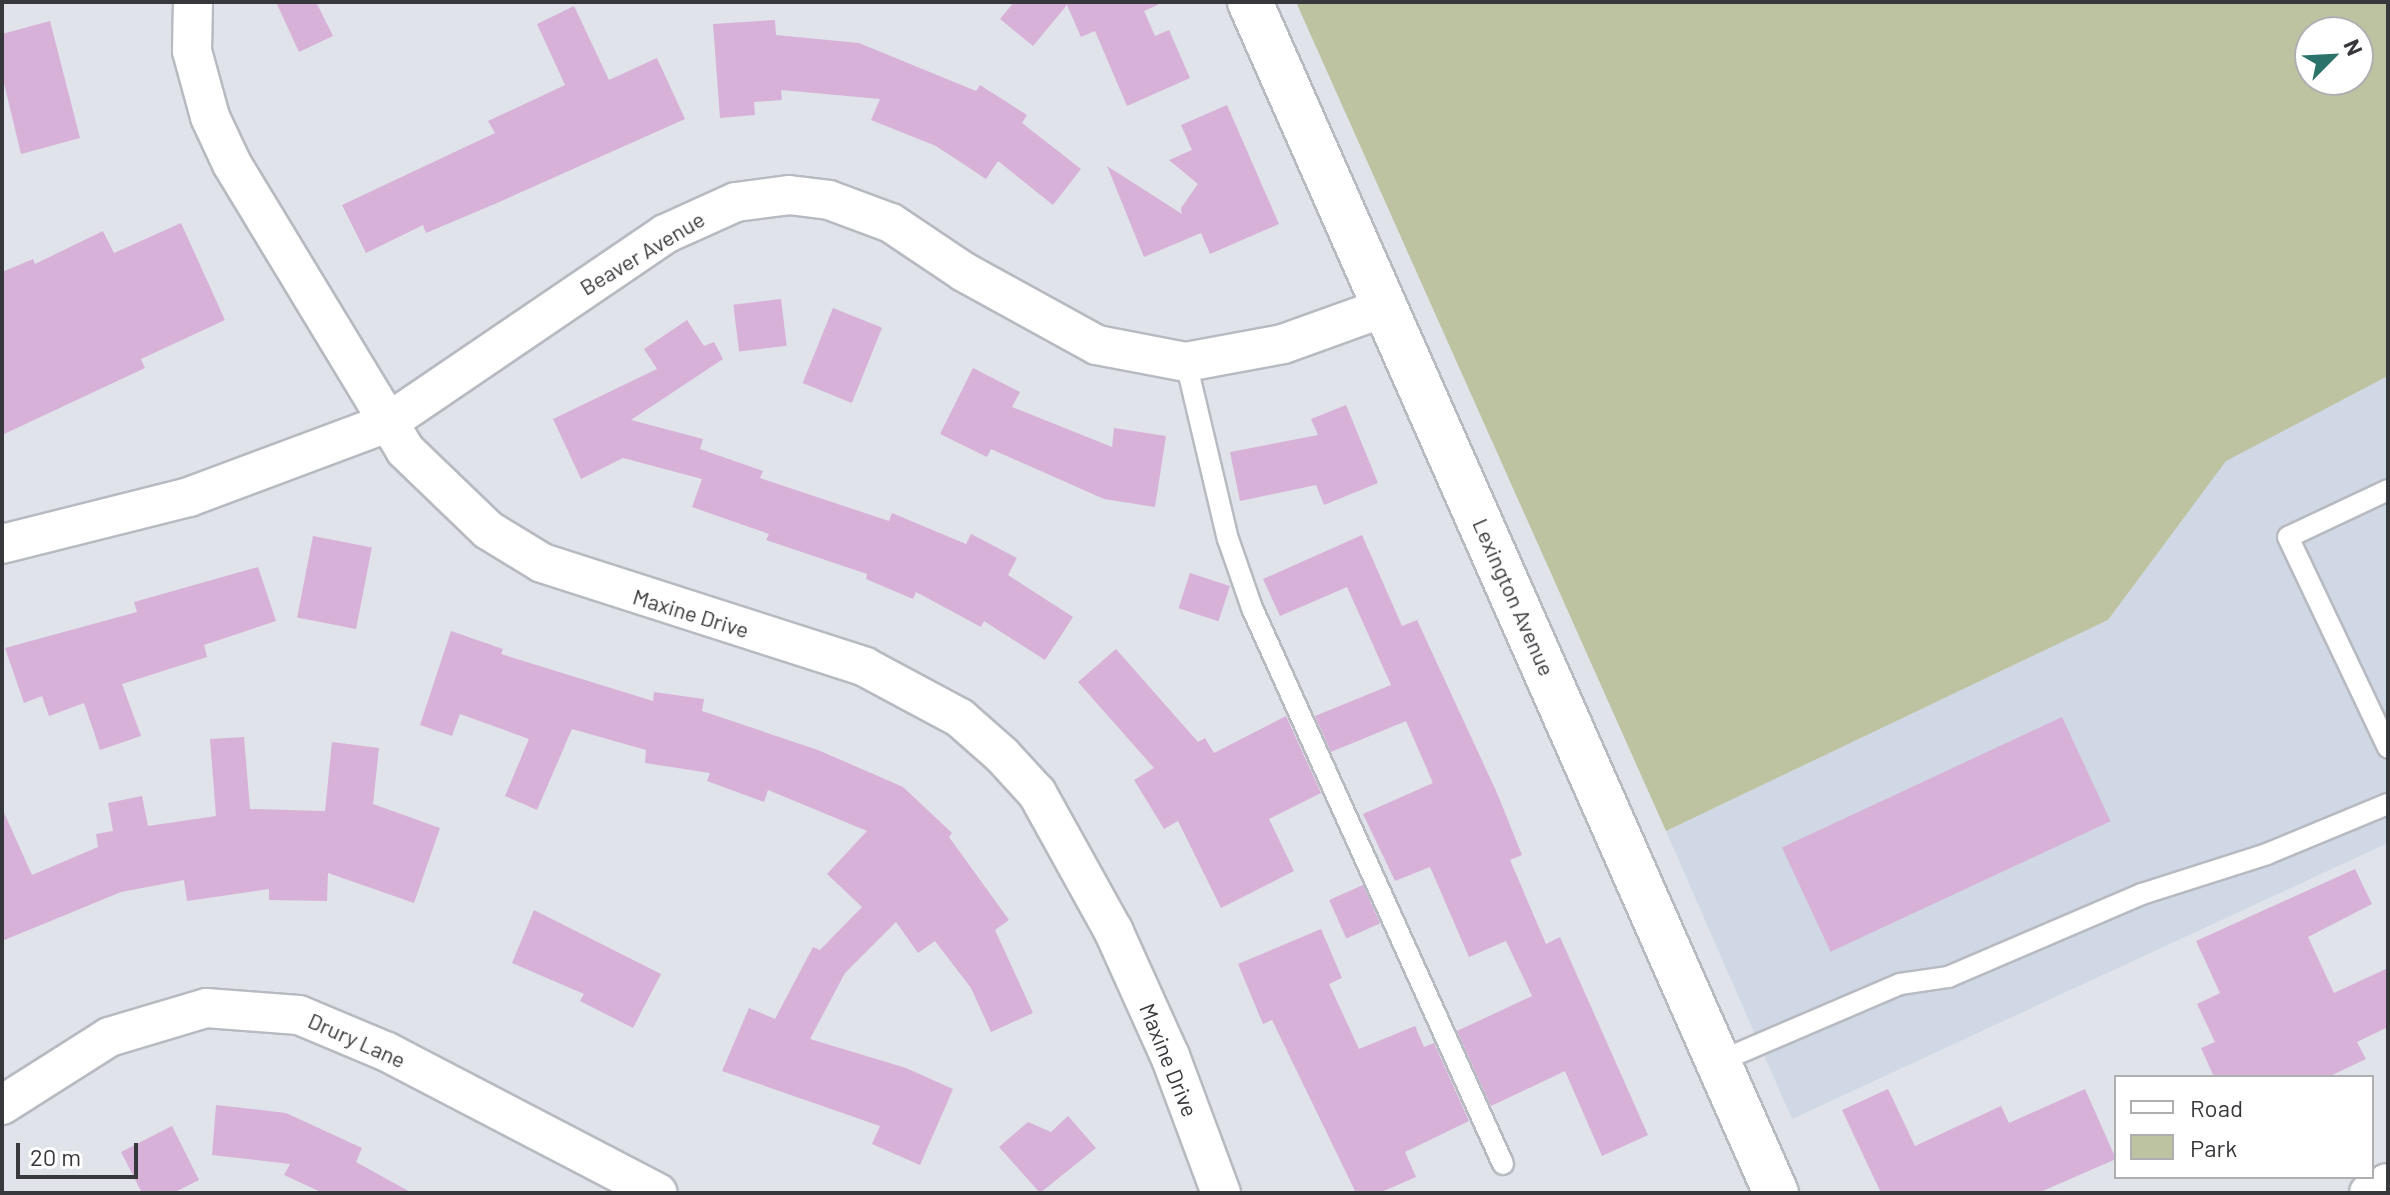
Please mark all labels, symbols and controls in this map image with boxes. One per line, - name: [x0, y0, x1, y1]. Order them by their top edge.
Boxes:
- north arrow: [2294, 16, 2374, 96]
- text: N: [2339, 35, 2369, 59]
- street label: Beaver Avenue: [575, 205, 709, 301]
- street label: Lexington Avenue: [1467, 514, 1561, 680]
- street label: Maxine Drive: [630, 583, 752, 643]
- street label: Maxine Drive: [1134, 999, 1204, 1121]
- street label: Drury Lane: [304, 1007, 410, 1073]
- legend: [2114, 1075, 2374, 1179]
- text: Road: [2190, 1093, 2243, 1122]
- scale bar: [20, 1127, 142, 1177]
- text: Park: [2190, 1133, 2237, 1162]
- text: 20 m: [30, 1142, 81, 1171]

